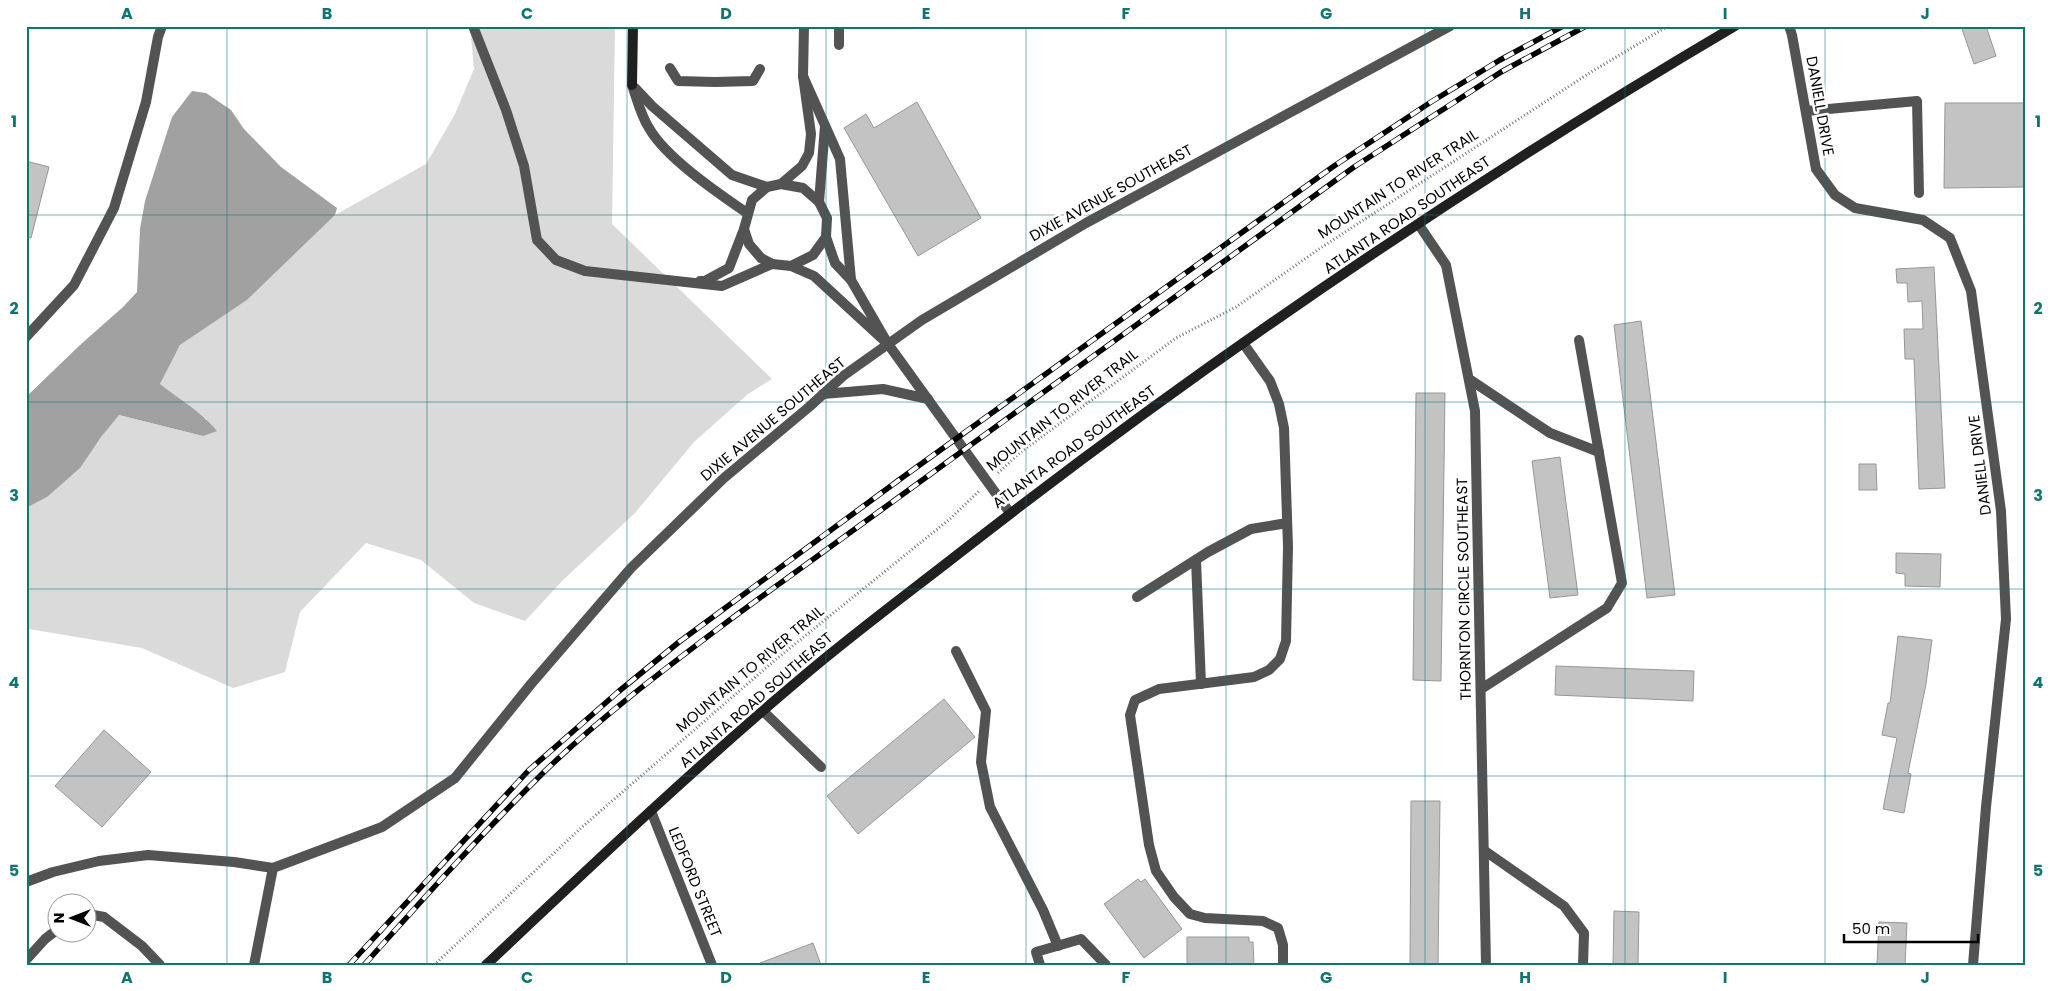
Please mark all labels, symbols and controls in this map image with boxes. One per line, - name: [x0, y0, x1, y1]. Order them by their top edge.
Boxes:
- text: A: [121, 2, 133, 25]
- text: B: [322, 2, 332, 25]
- text: C: [521, 2, 533, 25]
- text: D: [720, 2, 732, 25]
- text: E: [922, 2, 930, 25]
- text: F: [1122, 2, 1131, 25]
- text: G: [1320, 2, 1332, 25]
- text: H: [1519, 2, 1531, 25]
- text: I: [1723, 2, 1727, 25]
- text: J: [1920, 2, 1930, 25]
- street label: DANIELL DRIVE: [1801, 54, 1840, 157]
- text: 1: [11, 110, 17, 133]
- text: 1: [2035, 110, 2041, 133]
- street label: MOUNTAIN TO RIVER TRAIL: [1314, 124, 1482, 243]
- street label: DIXIE AVENUE SOUTHEAST: [1026, 139, 1196, 246]
- street label: ATLANTA ROAD SOUTHEAST: [1319, 151, 1494, 278]
- text: 2: [9, 297, 19, 320]
- text: 2: [2033, 297, 2043, 320]
- street label: MOUNTAIN TO RIVER TRAIL: [982, 343, 1142, 475]
- street label: DIXIE AVENUE SOUTHEAST: [696, 352, 850, 486]
- street label: ATLANTA ROAD SOUTHEAST: [988, 380, 1160, 513]
- street label: DANIELL DRIVE: [1963, 414, 1996, 516]
- street label: THORNTON CIRCLE SOUTHEAST: [1451, 478, 1476, 700]
- text: 3: [9, 484, 19, 507]
- text: 3: [2033, 484, 2043, 507]
- street label: MOUNTAIN TO RIVER TRAIL: [671, 600, 828, 737]
- street label: ATLANTA ROAD SOUTHEAST: [674, 627, 837, 772]
- text: 4: [9, 671, 20, 694]
- text: 4: [2033, 671, 2044, 694]
- street label: LEDFORD STREET: [664, 823, 727, 940]
- text: 5: [9, 859, 19, 882]
- text: 5: [2033, 859, 2043, 882]
- north arrow: [48, 894, 98, 944]
- scale bar: [1844, 911, 1978, 943]
- text: N: [49, 913, 69, 923]
- text: 50 m: [1852, 918, 1890, 939]
- text: A: [121, 966, 133, 989]
- text: B: [322, 966, 332, 989]
- text: C: [521, 966, 533, 989]
- text: D: [720, 966, 732, 989]
- text: E: [922, 966, 930, 989]
- text: F: [1122, 966, 1131, 989]
- text: G: [1320, 966, 1332, 989]
- text: H: [1519, 966, 1531, 989]
- text: I: [1723, 966, 1727, 989]
- text: J: [1920, 966, 1930, 989]

